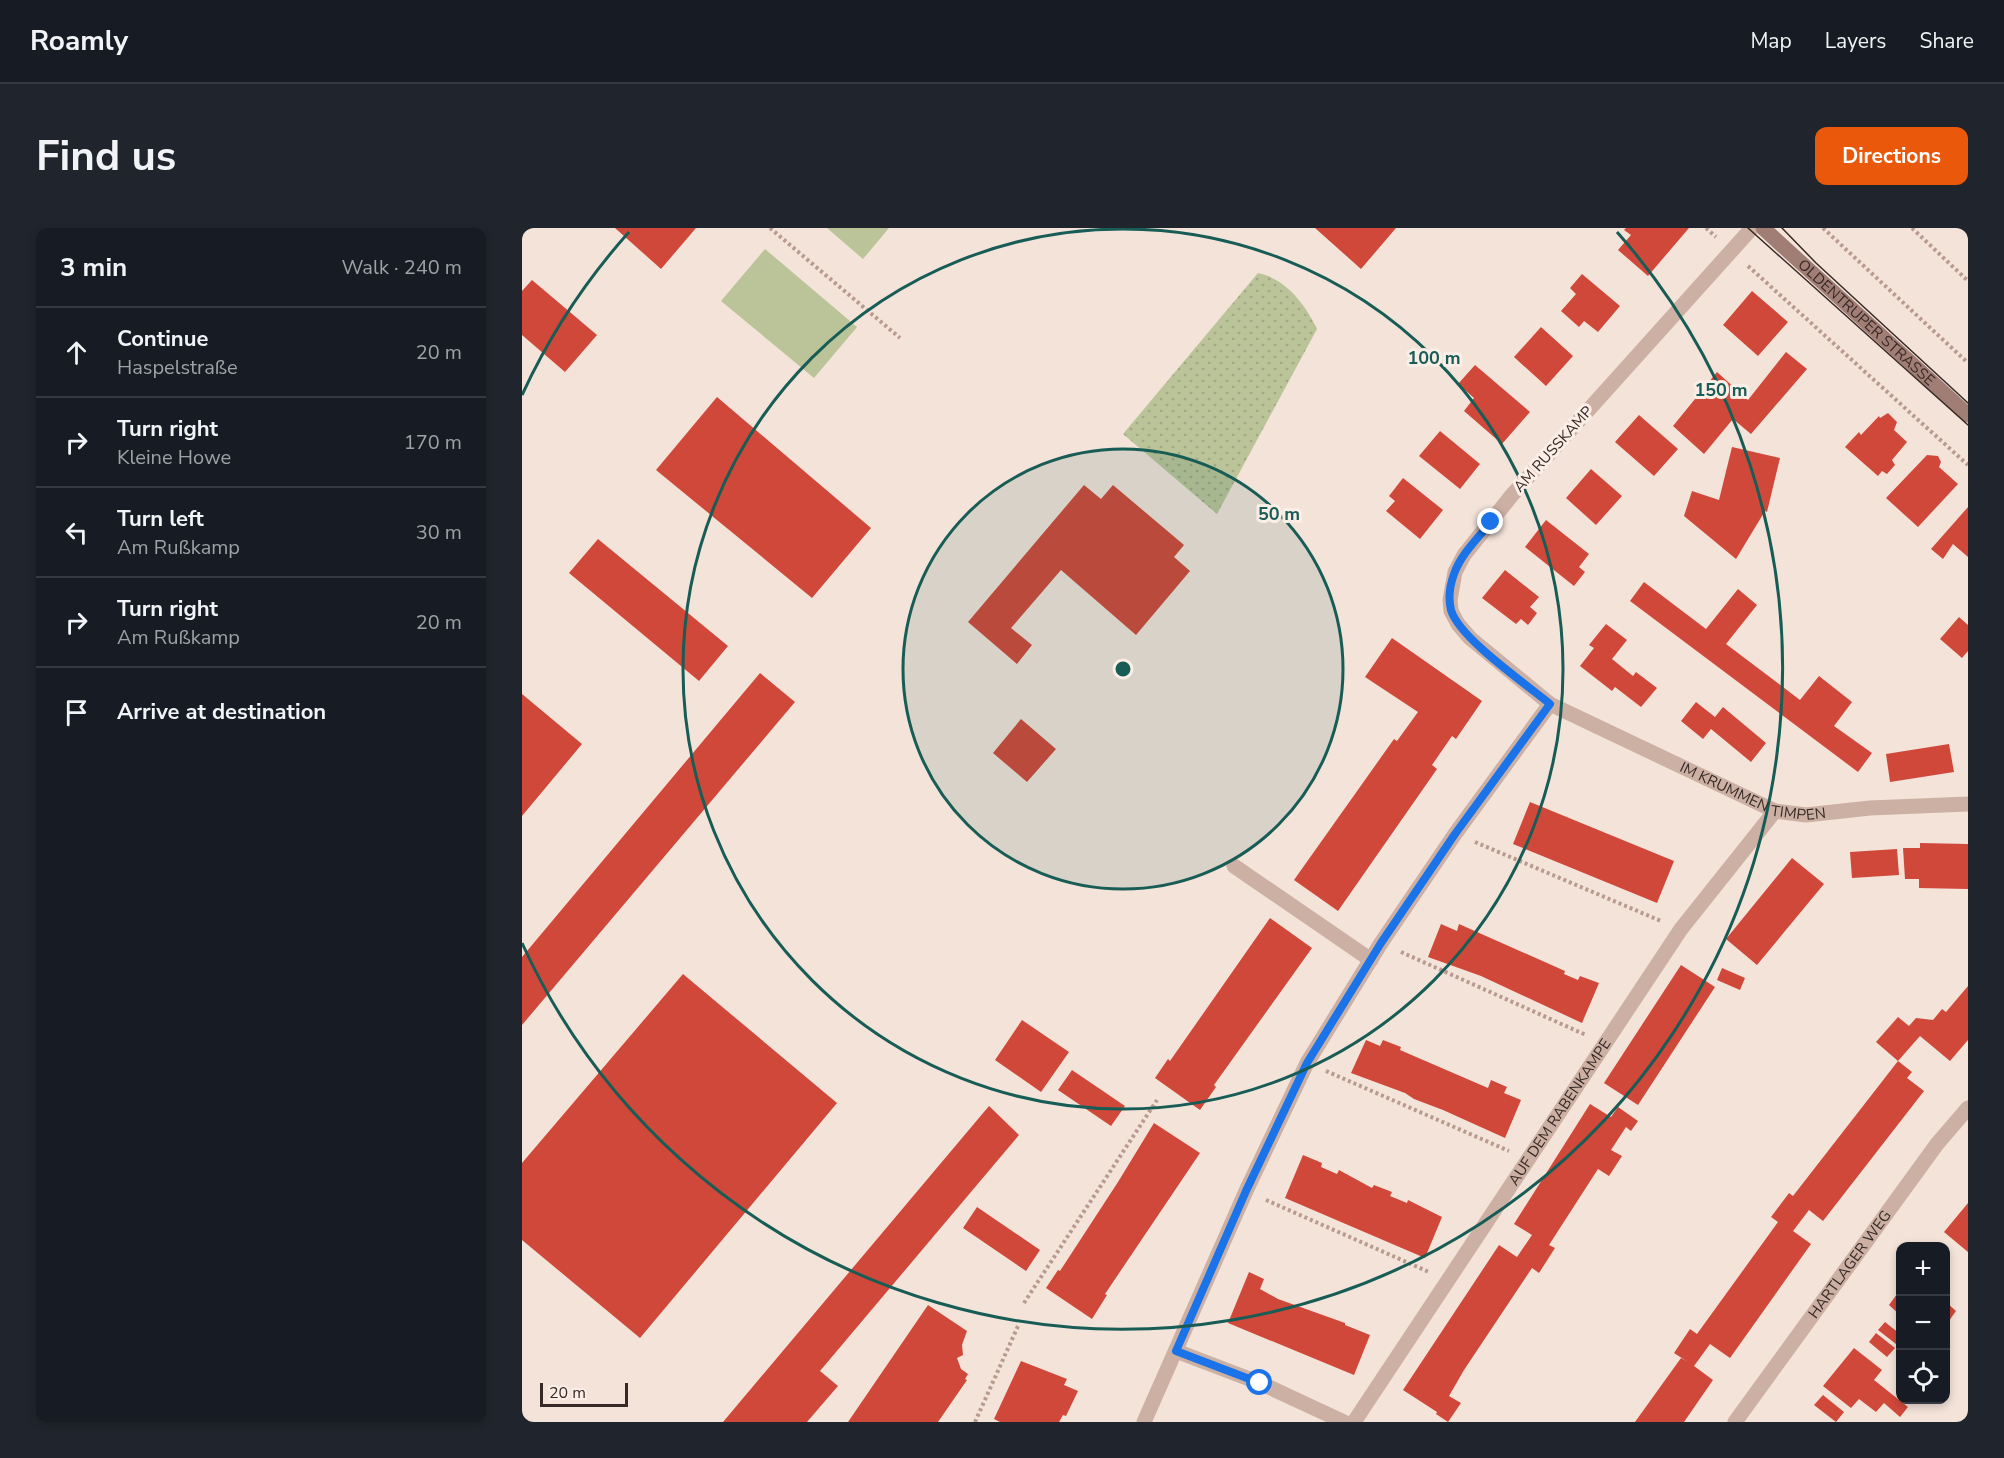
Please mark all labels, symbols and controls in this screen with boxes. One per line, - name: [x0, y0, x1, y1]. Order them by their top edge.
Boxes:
- text: Roamly: [30, 22, 128, 60]
- text: Map: [1750, 27, 1792, 55]
- text: Layers: [1825, 27, 1886, 55]
- text: Share: [1919, 27, 1974, 55]
- button: Directions: [1815, 127, 1968, 185]
- text: Find us: [36, 128, 176, 185]
- text: 3 min: [60, 250, 127, 285]
- text: Walk · 240 m: [342, 254, 462, 281]
- street label: OLDENTRUPER STRASSE: [1794, 255, 1939, 390]
- text: Continue: [117, 324, 208, 354]
- icon: ahead: [60, 336, 93, 369]
- text: 20 m: [416, 339, 462, 366]
- text: 100 m: [1407, 346, 1461, 370]
- text: Haspelstraße: [117, 354, 238, 381]
- text: 150 m: [1694, 378, 1748, 402]
- street label: AM RUSSKAMP: [1509, 401, 1597, 496]
- text: Turn right: [117, 414, 218, 444]
- icon: right: [60, 426, 93, 459]
- text: 170 m: [404, 429, 462, 456]
- text: Kleine Howe: [117, 444, 231, 471]
- text: 50 m: [1258, 502, 1300, 526]
- text: Turn left: [117, 504, 204, 534]
- route end: [1477, 508, 1503, 534]
- icon: left: [60, 516, 93, 549]
- text: 30 m: [416, 519, 462, 546]
- text: Am Rußkamp: [117, 534, 240, 561]
- text: Turn right: [117, 594, 218, 624]
- icon: right: [60, 606, 93, 639]
- text: 20 m: [416, 609, 462, 636]
- text: Am Rußkamp: [117, 624, 240, 651]
- centre of rings: [1113, 659, 1133, 679]
- icon: arrive: [60, 696, 93, 729]
- text: Arrive at destination: [117, 697, 326, 727]
- street label: IM KRUMMEN TIMPEN: [1677, 757, 1827, 825]
- street label: AUF DEM RABENKAMPE: [1504, 1035, 1616, 1189]
- street label: HARTLAGER WEG: [1804, 1206, 1896, 1322]
- map controls: [1896, 1242, 1950, 1404]
- button: +: [1896, 1242, 1950, 1296]
- button: −: [1896, 1296, 1950, 1350]
- button: locate: [1896, 1350, 1950, 1404]
- route start: [1246, 1369, 1272, 1395]
- scale bar: [540, 1380, 628, 1408]
- text: 20 m: [549, 1382, 586, 1404]

